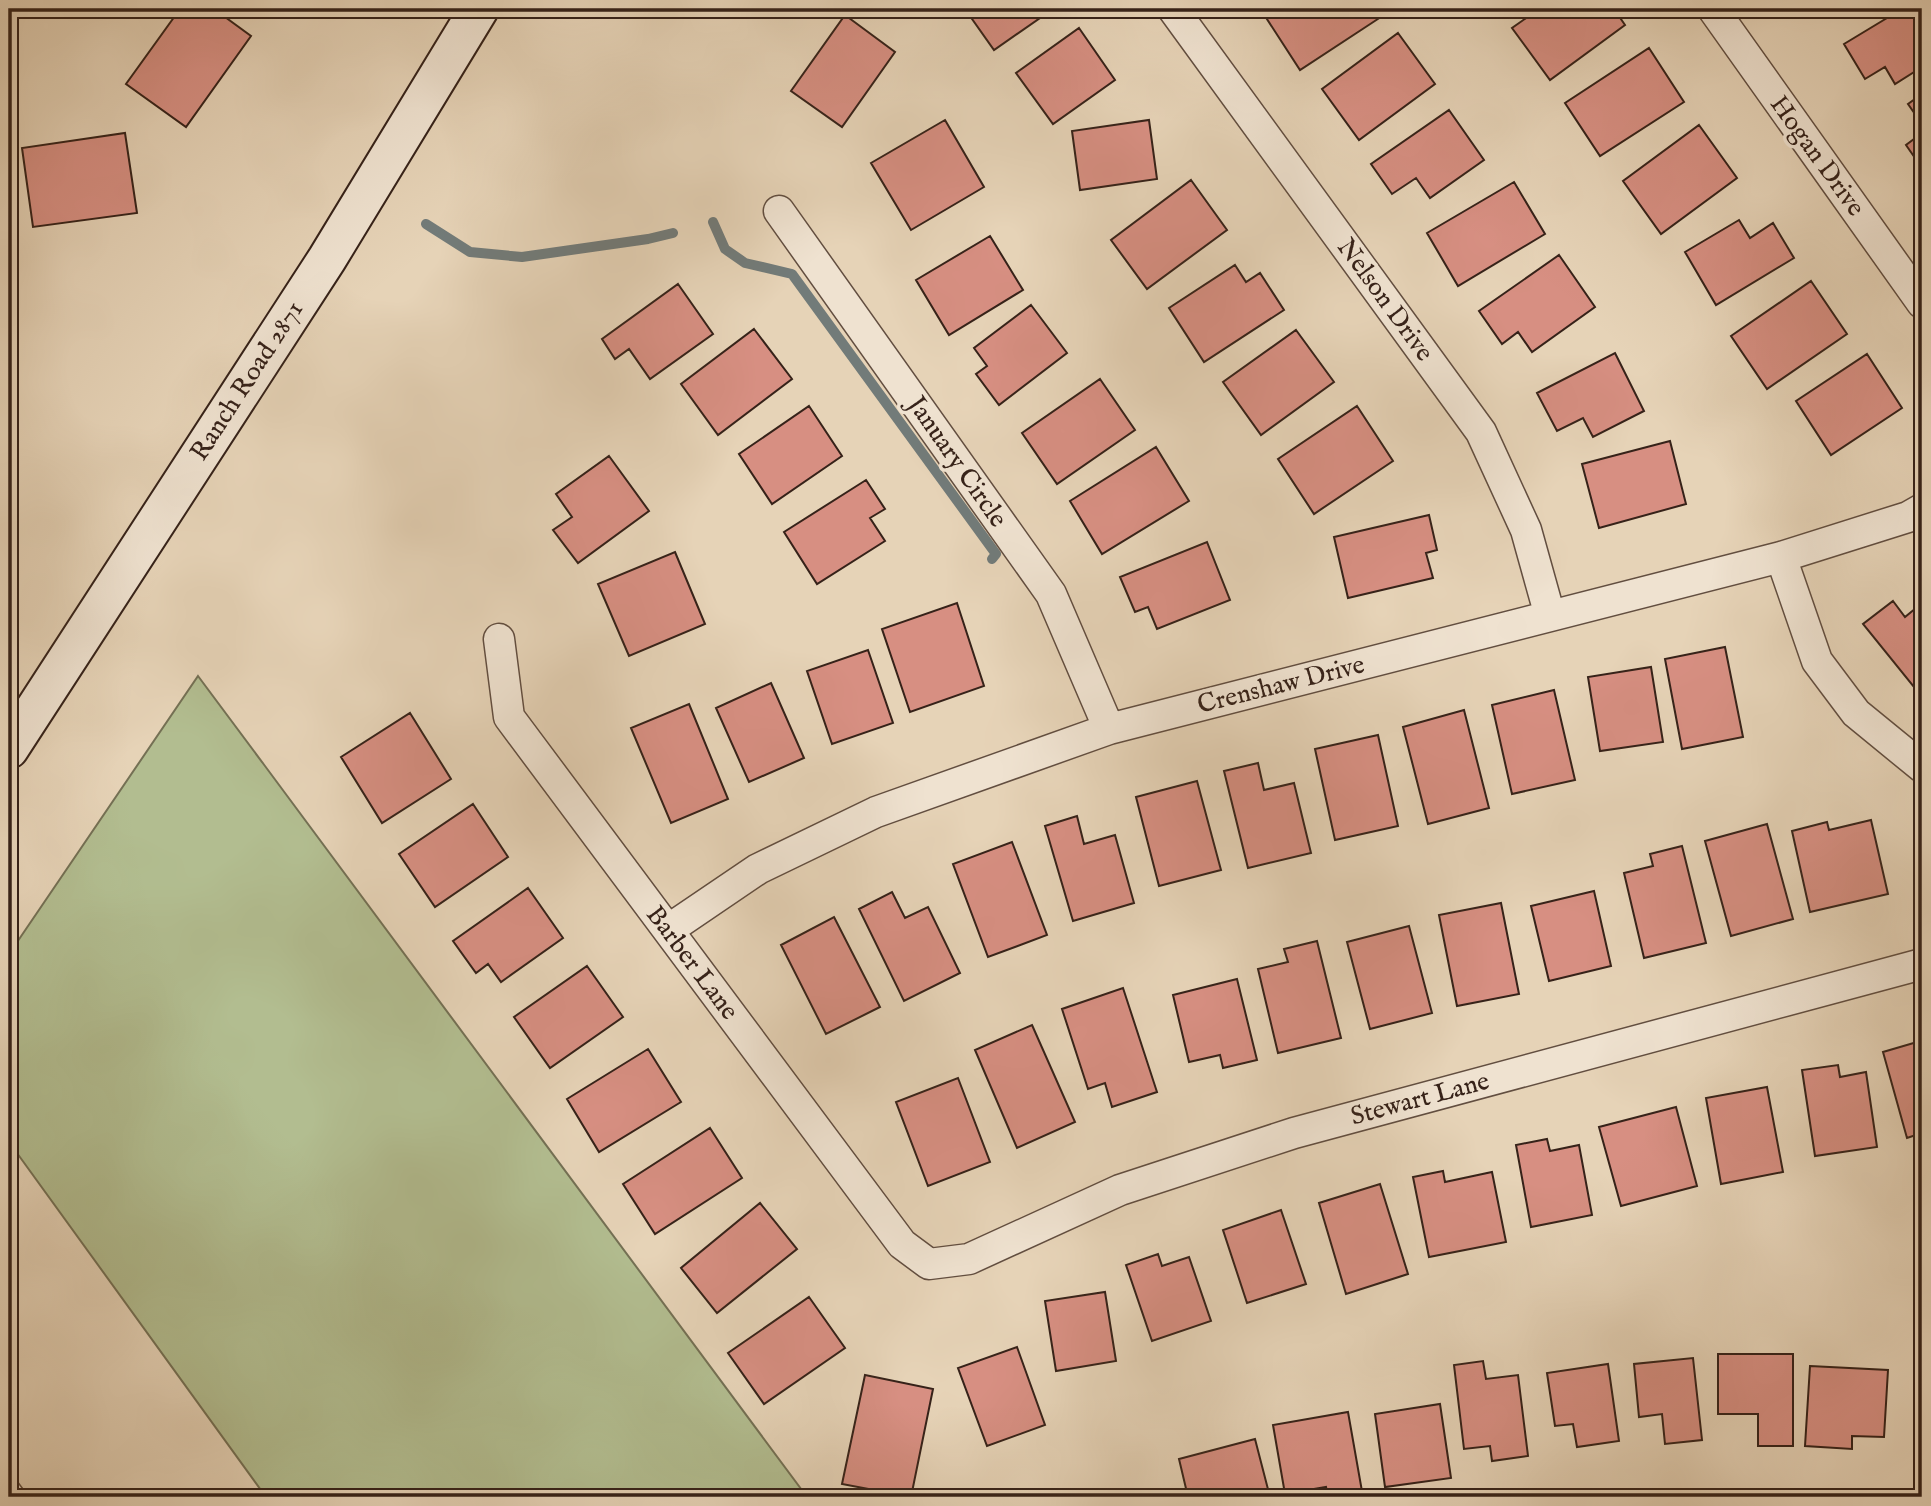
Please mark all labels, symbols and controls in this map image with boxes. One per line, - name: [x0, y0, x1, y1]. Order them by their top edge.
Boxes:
- street label: Hogan Drive: [1762, 89, 1872, 223]
- street label: Nelson Drive: [1329, 232, 1441, 368]
- street label: Ranch Road 2871: [183, 295, 311, 467]
- street label: January Circle: [898, 388, 1014, 534]
- street label: Crenshaw Drive: [1194, 648, 1368, 722]
- street label: Barber Lane: [638, 899, 746, 1027]
- street label: Stewart Lane: [1347, 1065, 1493, 1133]

